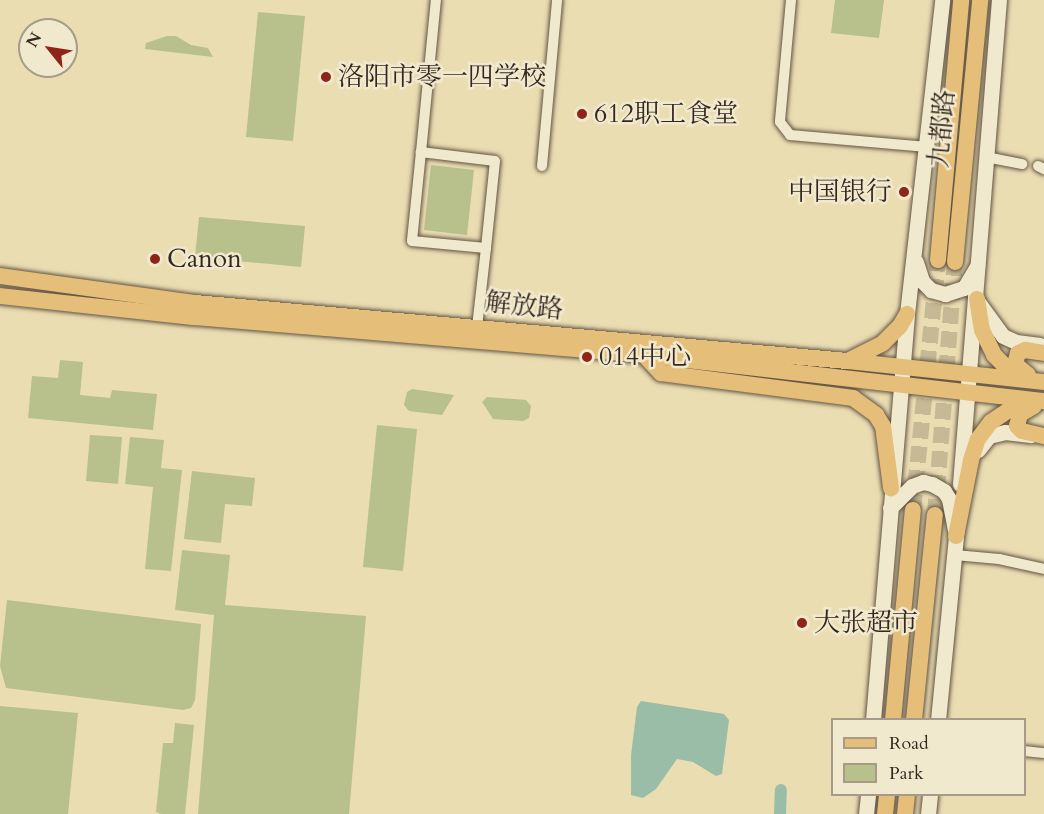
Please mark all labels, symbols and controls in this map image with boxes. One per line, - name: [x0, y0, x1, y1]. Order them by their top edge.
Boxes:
- north arrow: [18, 18, 78, 78]
- text: N: [21, 28, 47, 52]
- place label: 洛阳市零一四学校: [338, 61, 546, 93]
- marker: 洛阳市零一四学校: [319, 70, 333, 84]
- street label: 九都路: [923, 89, 961, 169]
- place label: 612职工食堂: [594, 98, 738, 130]
- marker: 612职工食堂: [575, 107, 589, 121]
- place label: 中国银行: [788, 176, 892, 208]
- marker: 中国银行: [897, 185, 911, 199]
- place label: Canon: [167, 243, 242, 275]
- marker: Canon: [148, 252, 162, 266]
- street label: 解放路: [484, 286, 564, 326]
- place label: 014中心: [599, 341, 691, 373]
- marker: 014中心: [580, 350, 594, 364]
- place label: 大张超市: [814, 607, 918, 639]
- marker: 大张超市: [795, 616, 809, 630]
- legend: [831, 718, 1026, 796]
- text: Road: [889, 731, 929, 756]
- text: Park: [889, 761, 924, 786]

